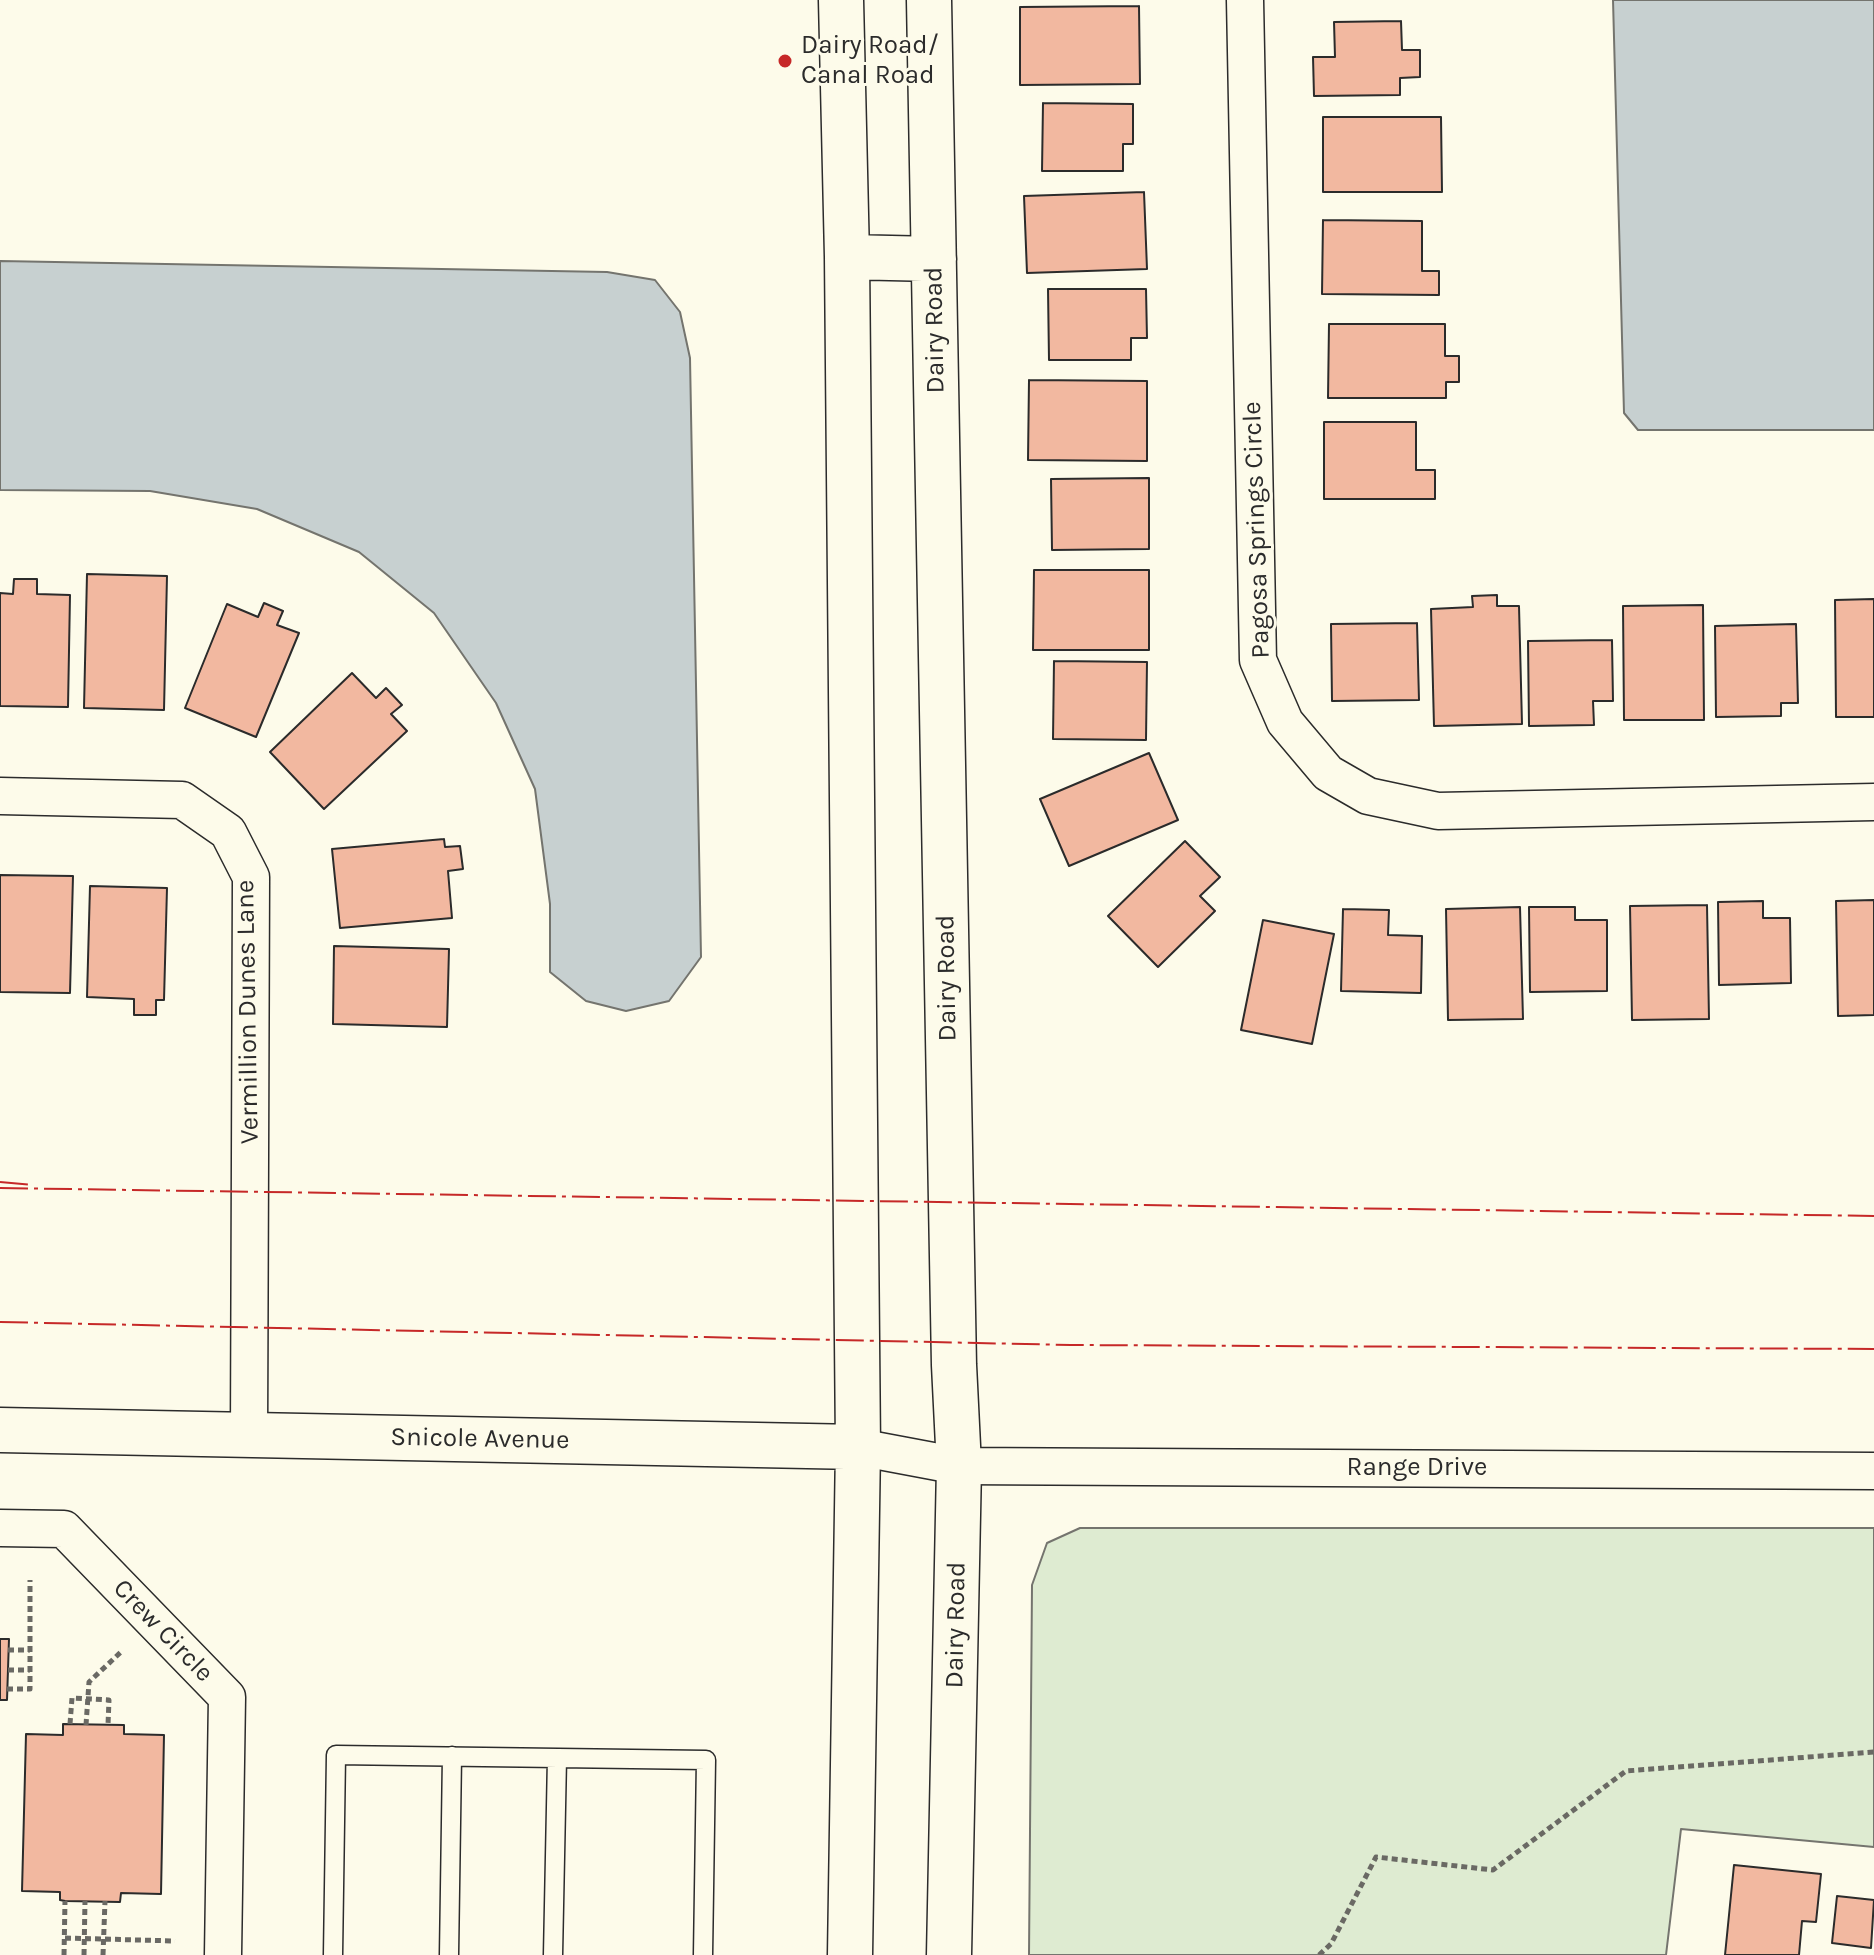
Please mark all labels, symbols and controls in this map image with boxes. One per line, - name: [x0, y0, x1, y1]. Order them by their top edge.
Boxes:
- place label: Dairy Road/ Canal Road: [801, 30, 939, 92]
- marker: Dairy Road/ Canal Road: [776, 52, 794, 70]
- street label: Dairy Road: [918, 266, 952, 394]
- street label: Pagosa Springs Circle: [1237, 401, 1277, 659]
- street label: Vermillion Dunes Lane: [230, 880, 266, 1144]
- street label: Dairy Road: [930, 914, 964, 1042]
- street label: Snicole Avenue: [390, 1422, 570, 1456]
- street label: Range Drive: [1347, 1452, 1487, 1484]
- street label: Dairy Road: [939, 1561, 973, 1689]
- street label: Crew Circle: [106, 1573, 220, 1689]

